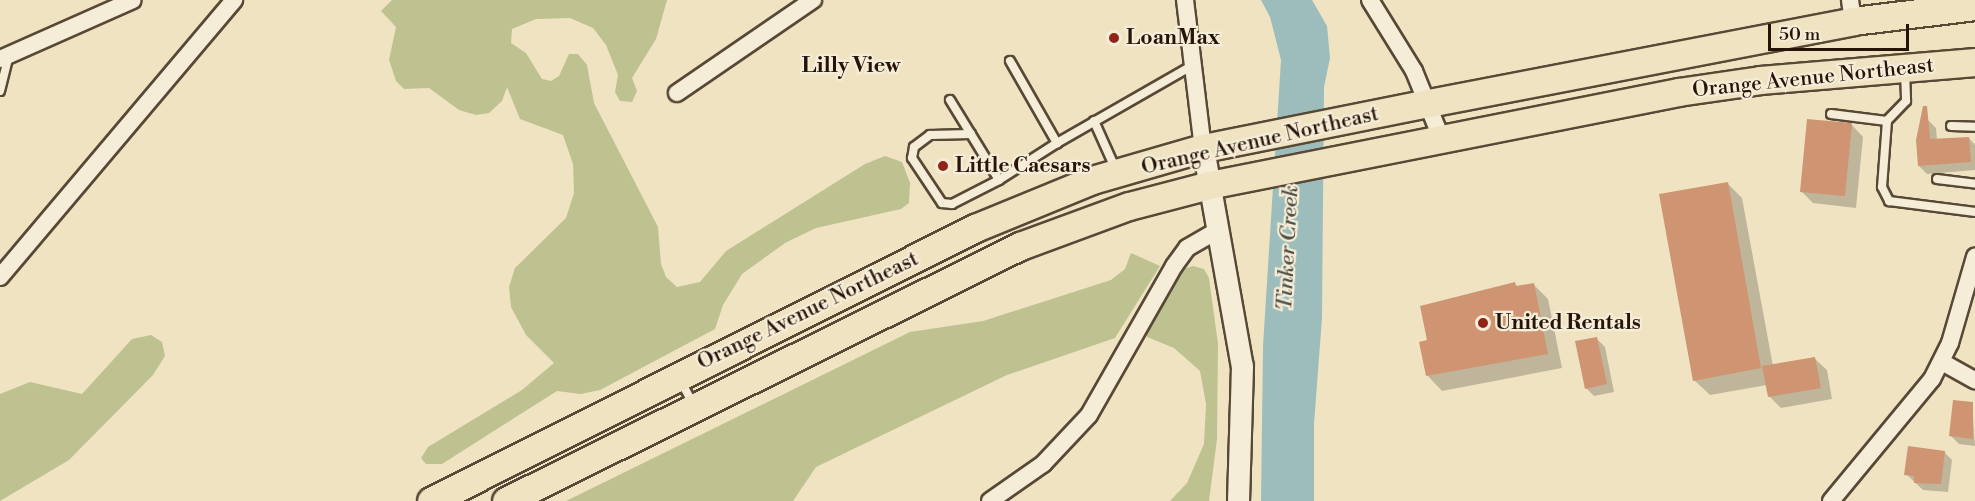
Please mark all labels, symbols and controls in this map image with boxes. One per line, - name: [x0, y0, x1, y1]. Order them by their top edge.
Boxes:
- scale bar: [1771, 12, 1912, 50]
- text: 50 m: [1779, 23, 1820, 46]
- place label: LoanMax: [1126, 25, 1220, 51]
- marker: LoanMax: [1107, 31, 1121, 45]
- district label: Lilly View: [802, 53, 900, 79]
- street label: Orange Avenue Northeast: [1691, 53, 1935, 103]
- street label: Orange Avenue Northeast: [1139, 101, 1381, 181]
- place label: Little Caesars: [955, 153, 1091, 179]
- marker: Little Caesars: [936, 159, 950, 173]
- water label: Tinker Creek: [1272, 185, 1304, 311]
- street label: Orange Avenue Northeast: [693, 246, 923, 376]
- place label: United Rentals: [1495, 310, 1641, 336]
- marker: United Rentals: [1476, 316, 1490, 330]

